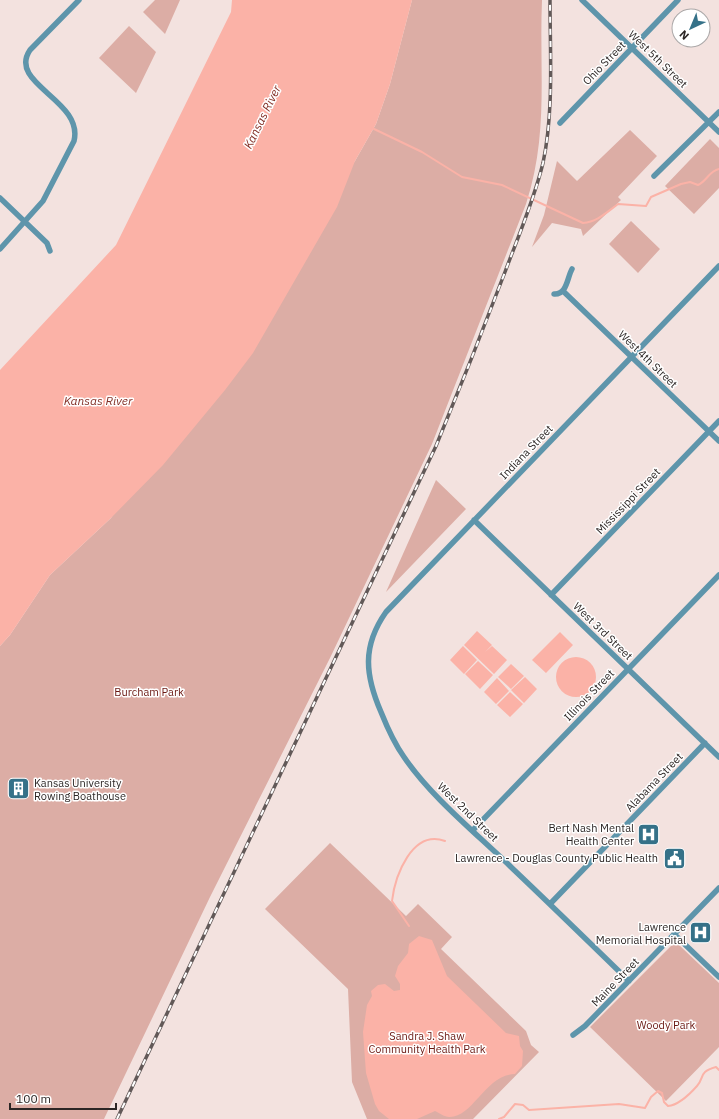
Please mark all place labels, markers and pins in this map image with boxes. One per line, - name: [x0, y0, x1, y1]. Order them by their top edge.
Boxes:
- building icon: Kansas University Rowing Boathouse: [6, 776, 32, 802]
- place label: Kansas University Rowing Boathouse: [34, 776, 126, 803]
- place label: Bert Nash Mental Health Center: [548, 821, 634, 848]
- hospital icon: Bert Nash Mental Health Center: [636, 821, 662, 847]
- public building icon: Lawrence - Douglas County Public Health: [661, 845, 687, 871]
- place label: Lawrence - Douglas County Public Health: [455, 851, 658, 865]
- place label: Lawrence Memorial Hospital: [596, 920, 686, 947]
- hospital icon: Lawrence Memorial Hospital: [688, 920, 714, 946]

